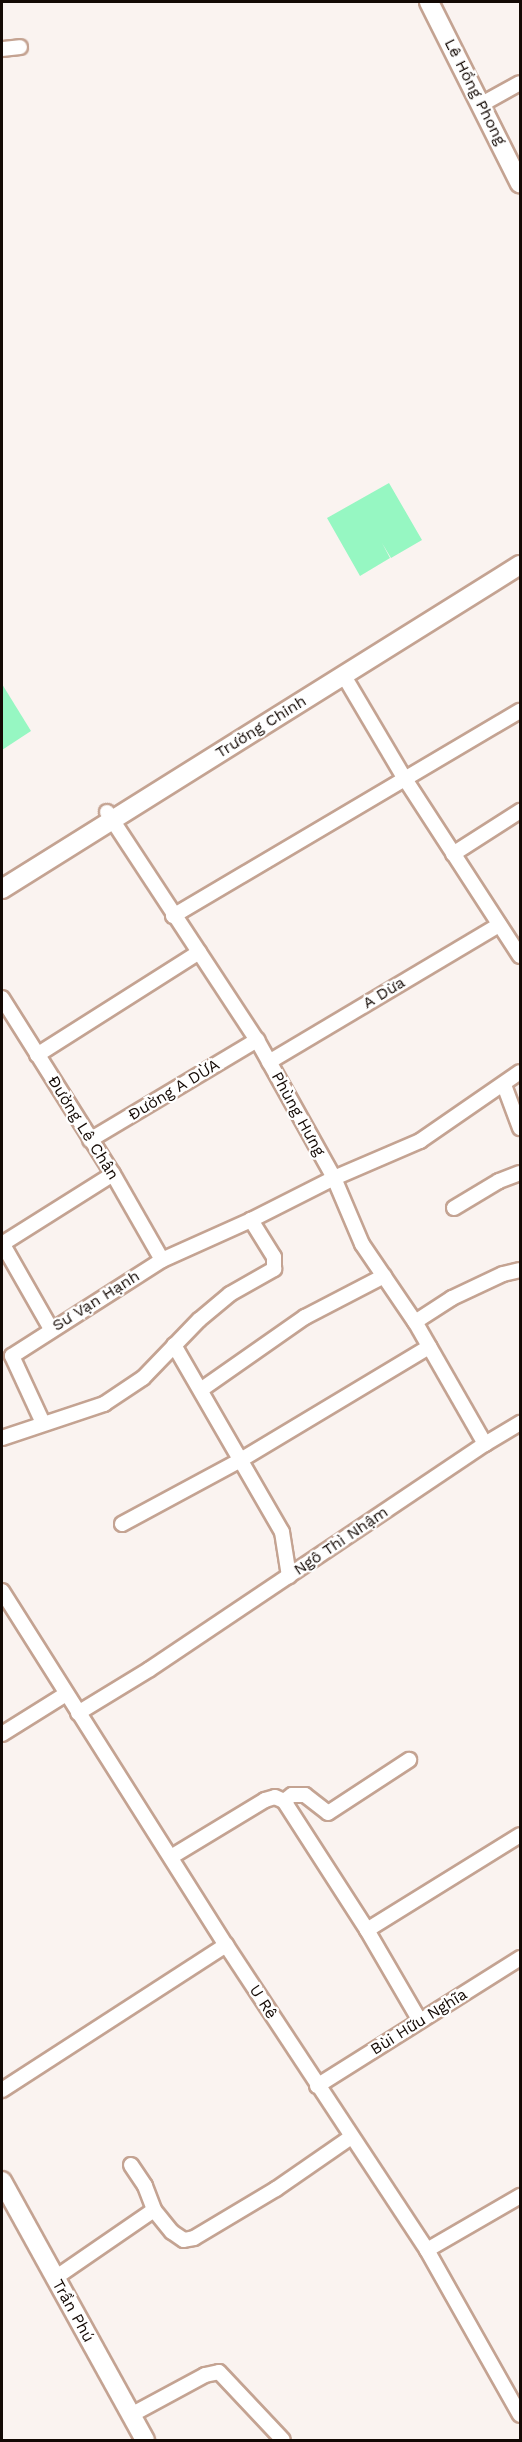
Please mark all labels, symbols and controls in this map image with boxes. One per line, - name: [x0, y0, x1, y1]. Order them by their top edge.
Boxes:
- street label: Lê Hồng Phong: [440, 36, 510, 148]
- street label: Trường Chinh: [212, 691, 310, 763]
- street label: A Dừa: [359, 973, 409, 1013]
- street label: Đường A DỪA: [124, 1055, 224, 1125]
- street label: Phùng Hưng: [267, 1069, 329, 1159]
- street label: Đường Lê Chân: [43, 1072, 123, 1184]
- street label: Sư Vạn Hạnh: [49, 1266, 143, 1336]
- street label: Ngô Thì Nhậm: [290, 1502, 392, 1580]
- street label: U Rê: [245, 1982, 281, 2022]
- street label: Bùi Hữu Nghĩa: [367, 1985, 471, 2059]
- street label: Trần Phú: [48, 2276, 98, 2346]

